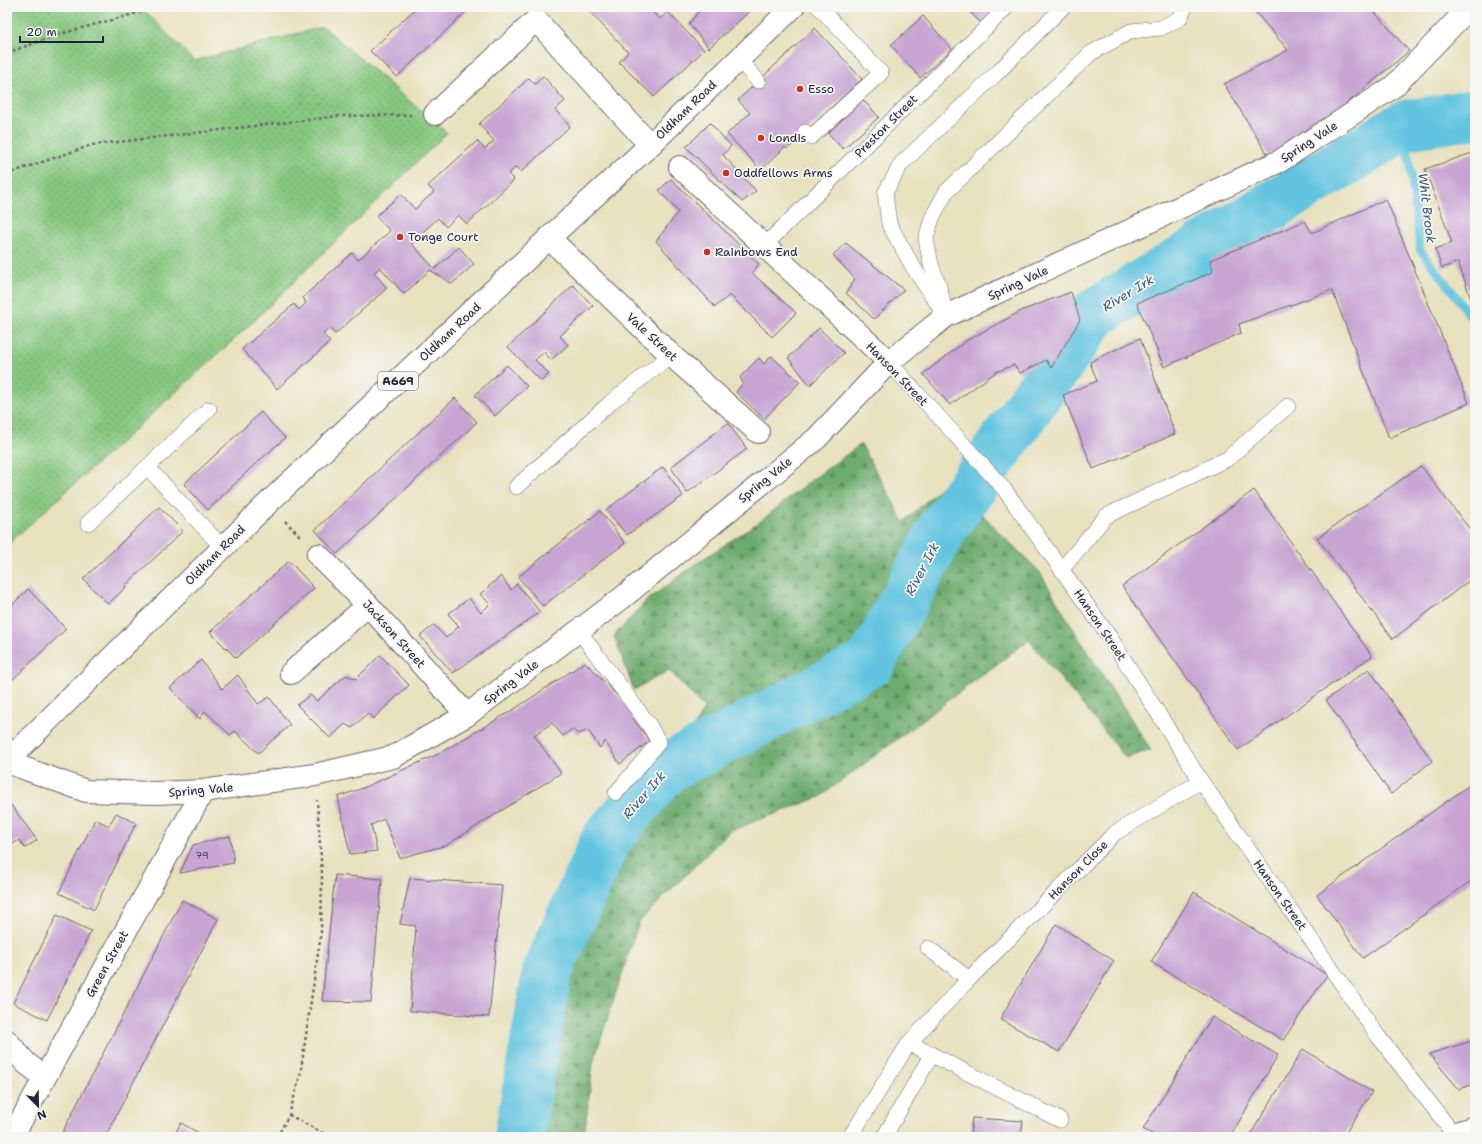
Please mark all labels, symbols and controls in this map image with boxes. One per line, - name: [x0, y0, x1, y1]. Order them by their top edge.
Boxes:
- scale bar: [20, 18, 103, 44]
- text: 20 m: [26, 24, 57, 40]
- street label: Oldham Road: [652, 76, 720, 143]
- place label: Esso: [808, 81, 834, 97]
- marker: Esso: [795, 84, 805, 94]
- street label: Preston Street: [851, 91, 921, 161]
- street label: Spring Vale: [1277, 117, 1341, 166]
- place label: Londis: [769, 130, 807, 146]
- marker: Londis: [756, 133, 766, 143]
- place label: Oddfellows Arms: [734, 165, 833, 181]
- marker: Oddfellows Arms: [721, 168, 731, 178]
- water label: Whit Brook: [1414, 172, 1440, 245]
- place label: Tonge Court: [408, 229, 478, 245]
- marker: Tonge Court: [395, 232, 405, 242]
- place label: Rainbows End: [715, 244, 798, 260]
- marker: Rainbows End: [702, 247, 712, 257]
- street label: Spring Vale: [985, 262, 1051, 304]
- water label: River Irk: [1099, 271, 1158, 315]
- street label: Oldham Road: [416, 299, 485, 365]
- street label: Vale Street: [623, 309, 681, 365]
- street label: Hanson Street: [862, 339, 932, 409]
- road number: A669: [378, 372, 418, 390]
- street label: Spring Vale: [735, 453, 795, 507]
- street label: Oldham Road: [181, 521, 249, 589]
- water label: River Irk: [901, 539, 943, 598]
- street label: Hanson Street: [1070, 586, 1130, 664]
- street label: Jackson Street: [359, 596, 429, 672]
- street label: Spring Vale: [480, 656, 542, 708]
- water label: River Irk: [619, 767, 670, 822]
- street label: Spring Vale: [168, 779, 234, 801]
- street label: Hanson Close: [1045, 837, 1111, 903]
- house number: 79: [195, 849, 209, 862]
- street label: Hanson Street: [1250, 856, 1310, 934]
- street label: Green Street: [82, 928, 132, 1000]
- north arrow: [18, 1086, 58, 1126]
- text: N: [35, 1106, 49, 1123]

